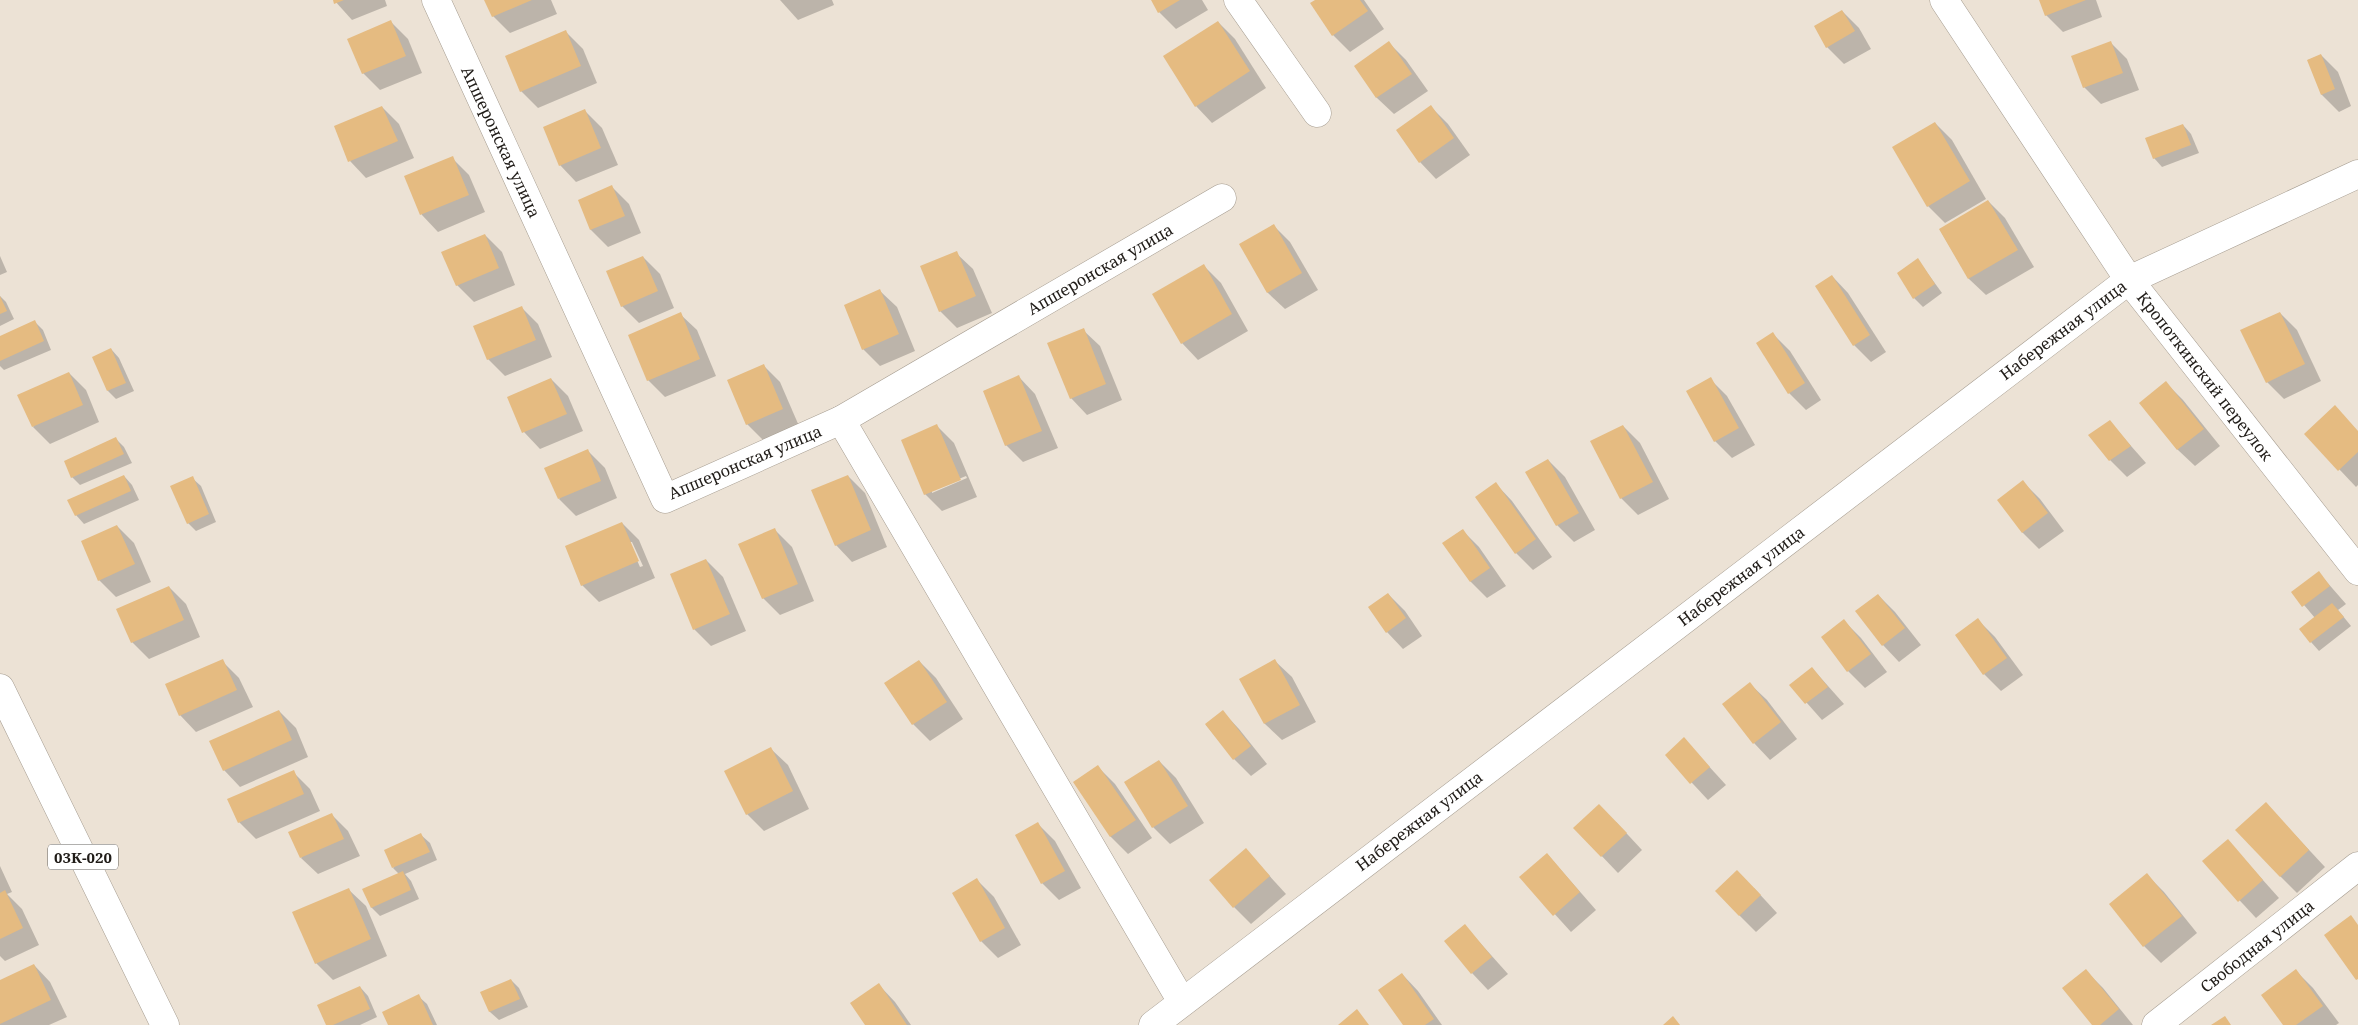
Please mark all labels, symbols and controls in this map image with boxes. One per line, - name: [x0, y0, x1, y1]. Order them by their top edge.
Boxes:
- street label: Апшеронская улица: [456, 63, 546, 221]
- street label: Апшеронская улица: [1023, 218, 1177, 320]
- street label: Набережная улица: [1995, 275, 2131, 385]
- street label: Кропоткинский переулок: [2132, 287, 2278, 465]
- street label: Апшеронская улица: [665, 420, 825, 504]
- street label: Набережная улица: [1673, 521, 1809, 631]
- street label: Набережная улица: [1351, 766, 1487, 876]
- road number: 03К-020: [48, 844, 118, 870]
- street label: Свободная улица: [2196, 895, 2318, 997]

